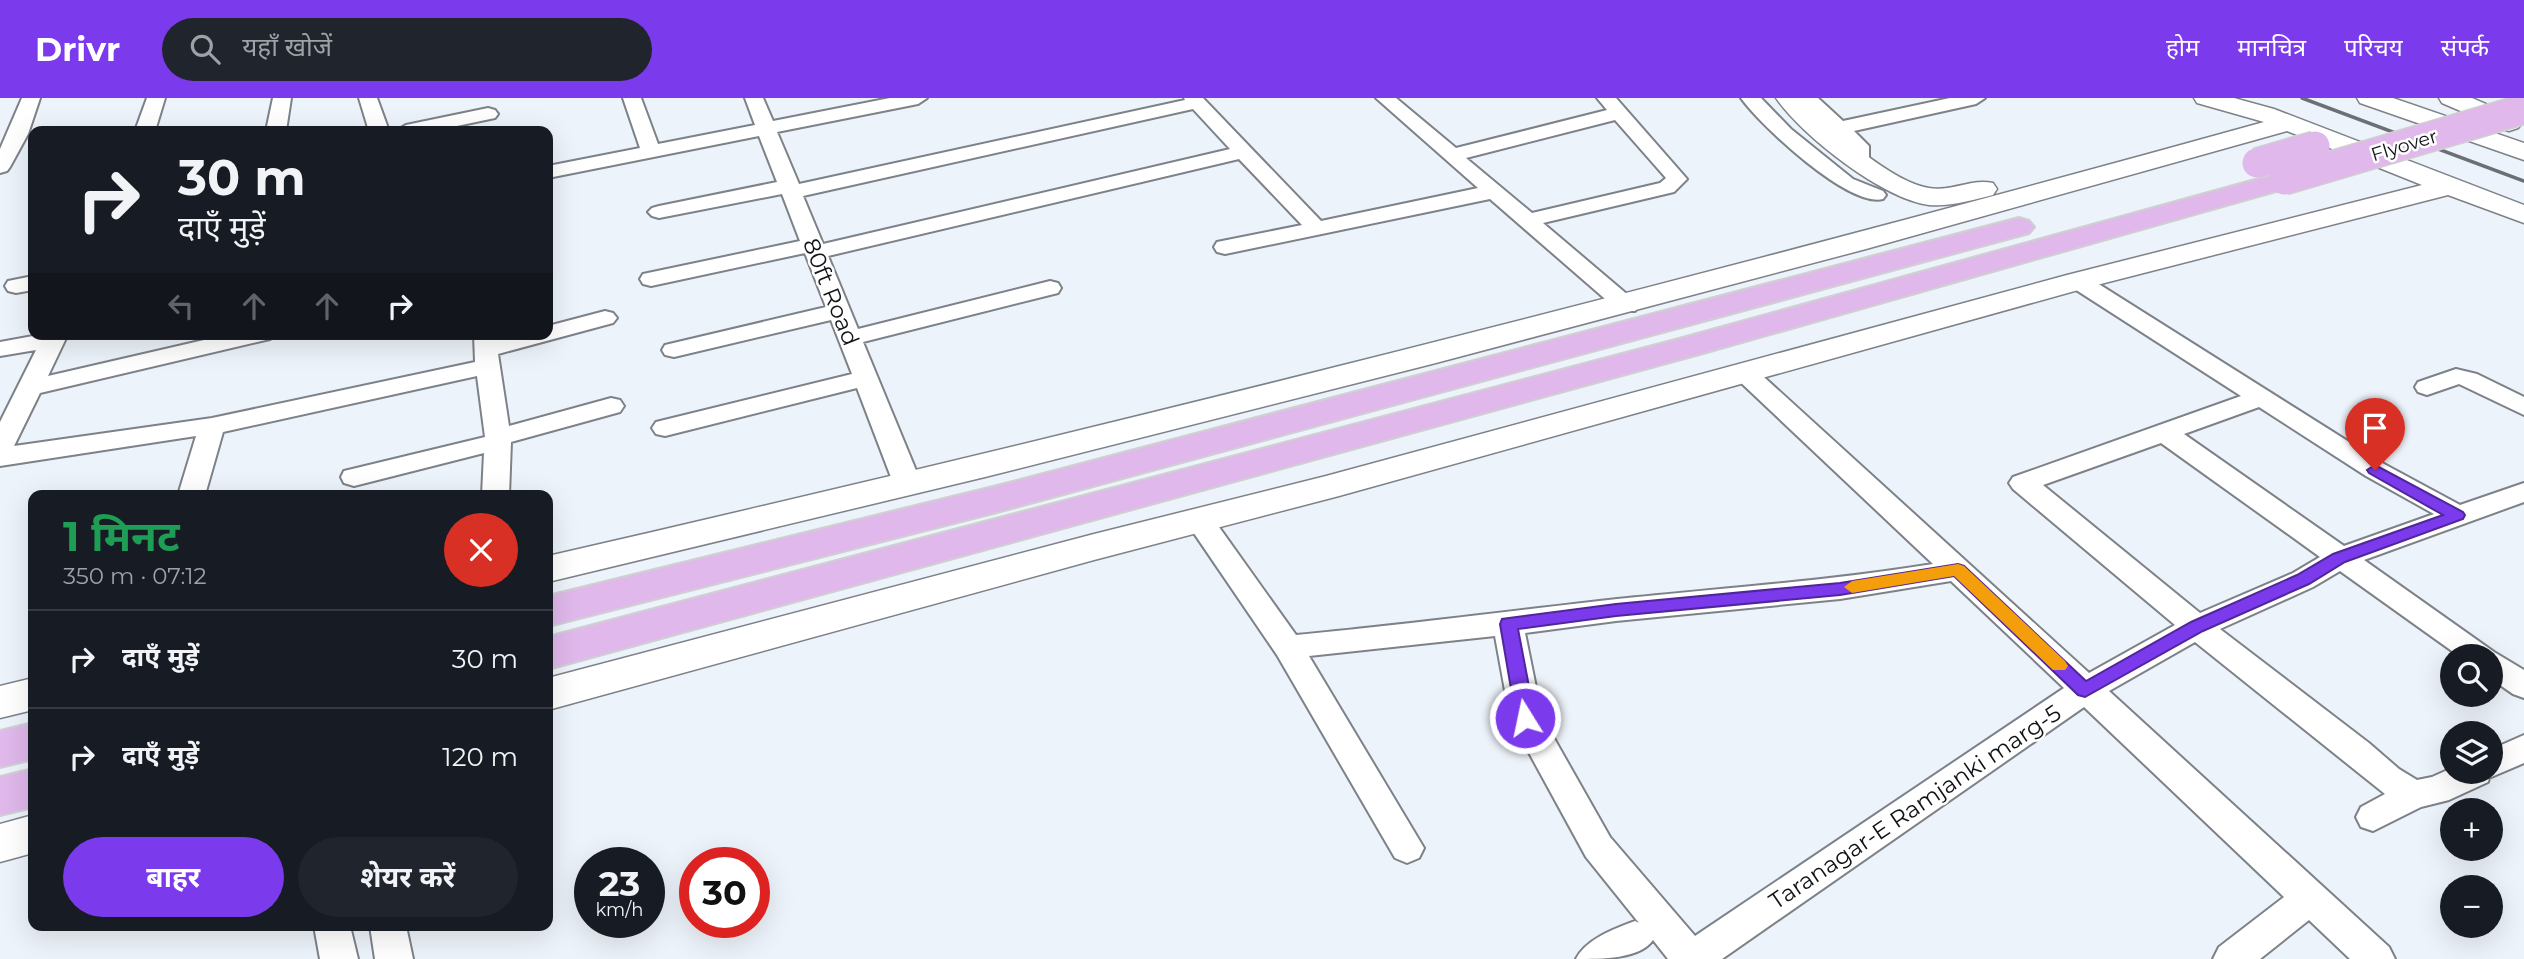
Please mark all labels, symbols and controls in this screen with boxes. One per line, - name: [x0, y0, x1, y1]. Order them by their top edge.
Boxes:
- search box: [162, 18, 652, 81]
- text: Drivr: [35, 29, 120, 69]
- icon: search: [186, 30, 224, 68]
- text: यहाँ खोजें: [242, 31, 332, 63]
- text: होम: [2166, 33, 2199, 62]
- text: मानचित्र: [2237, 33, 2306, 62]
- text: परिचय: [2344, 33, 2403, 62]
- text: संपर्क: [2441, 33, 2489, 62]
- street label: Flyover: [2368, 125, 2440, 166]
- text: 30 m: [178, 148, 306, 207]
- icon: right: [63, 154, 154, 245]
- text: दाएँ मुड़ें: [178, 208, 266, 247]
- street label: 80ft Road: [797, 234, 865, 350]
- icon: left: [162, 287, 200, 325]
- icon: ahead: [235, 287, 273, 325]
- icon: ahead: [308, 287, 346, 325]
- icon: right: [381, 287, 419, 325]
- pin: [2345, 398, 2405, 470]
- icon: arrive: [2356, 409, 2394, 447]
- text: 1 मिनट: [63, 510, 180, 562]
- button: close: [444, 513, 518, 587]
- text: 350 m · 07:12: [63, 562, 207, 590]
- icon: right: [63, 640, 101, 678]
- text: दाएँ मुड़ें: [122, 641, 199, 673]
- text: 30 m: [452, 643, 518, 675]
- map controls: [2440, 644, 2503, 938]
- button: search: [2440, 644, 2503, 707]
- position arrow: [1488, 681, 1562, 755]
- street label: Taranagar-E Ramjanki marg-5: [1764, 699, 2066, 915]
- button: layers: [2440, 721, 2503, 784]
- icon: right: [63, 738, 101, 776]
- text: दाएँ मुड़ें: [122, 739, 199, 771]
- text: 120 m: [442, 741, 518, 773]
- button: +: [2440, 798, 2503, 861]
- button: बाहर: [63, 837, 284, 917]
- button: शेयर करें: [298, 837, 518, 917]
- speed limit sign: 30: [679, 847, 770, 938]
- text: 23: [599, 862, 640, 905]
- button: −: [2440, 875, 2503, 938]
- text: km/h: [595, 899, 644, 921]

